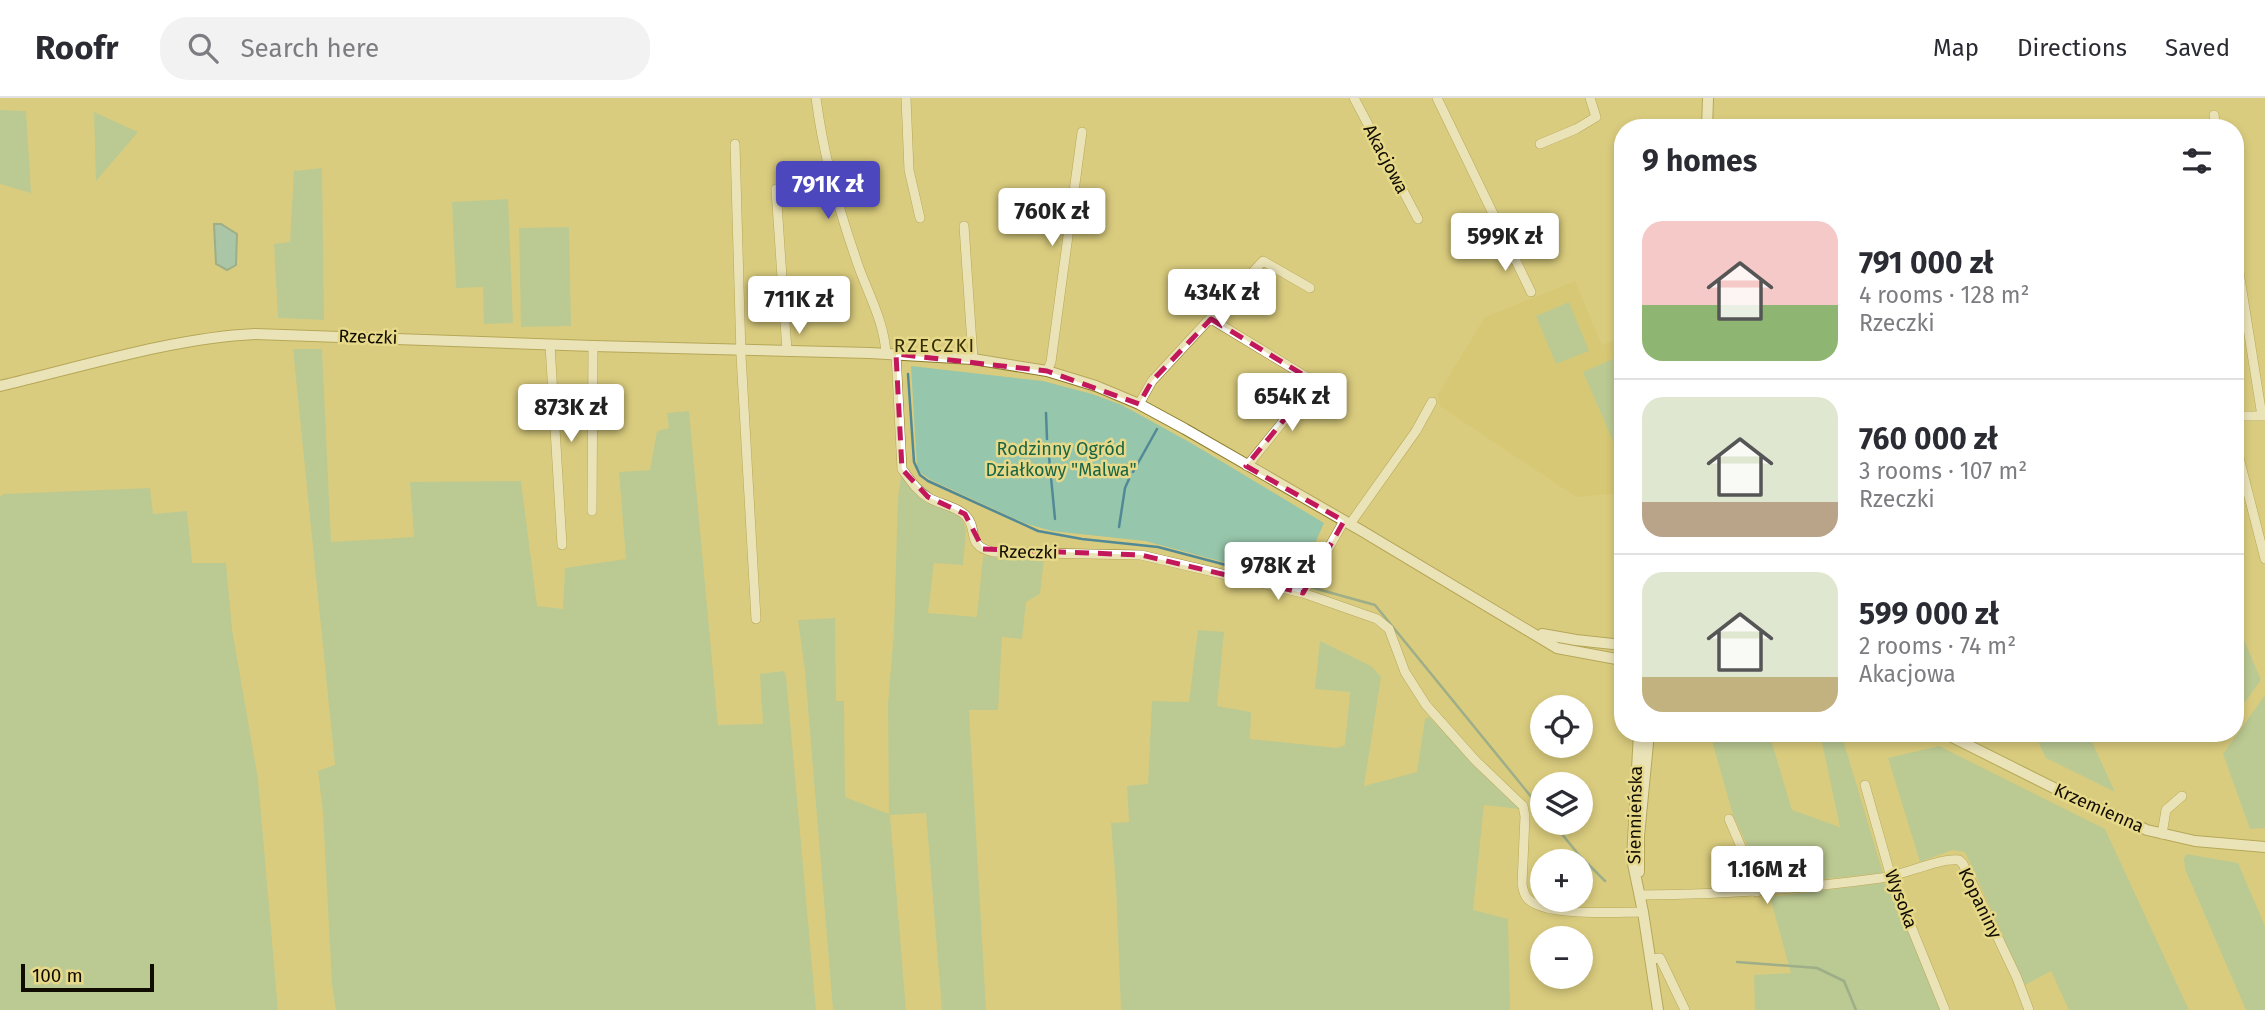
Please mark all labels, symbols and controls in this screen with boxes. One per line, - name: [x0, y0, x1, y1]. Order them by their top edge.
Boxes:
- search box: [160, 17, 650, 80]
- text: Roofr: [35, 28, 118, 68]
- icon: search: [184, 29, 222, 67]
- text: Search here: [240, 33, 379, 64]
- text: Map: [1933, 34, 1979, 62]
- text: Directions: [2017, 34, 2127, 62]
- text: Saved: [2165, 34, 2230, 62]
- street label: Akacjowa: [1359, 120, 1413, 198]
- icon: filters: [2178, 142, 2216, 180]
- text: 9 homes: [1642, 143, 1757, 179]
- pin: 791K zł: [763, 162, 893, 221]
- text: 791K zł: [792, 170, 864, 198]
- pin: 760K zł: [987, 188, 1117, 248]
- text: 760K zł: [1014, 197, 1090, 225]
- pin: 599K zł: [1440, 214, 1570, 273]
- text: 599K zł: [1467, 222, 1543, 250]
- text: 791 000 zł: [1859, 245, 1994, 281]
- icon: home: [1698, 249, 1782, 333]
- pin: 434K zł: [1157, 270, 1287, 329]
- pin: 711K zł: [734, 276, 864, 336]
- text: 434K zł: [1184, 278, 1260, 306]
- text: 4 rooms · 128 m²: [1859, 281, 2029, 309]
- text: 711K zł: [764, 285, 834, 313]
- text: Rzeczki: [1859, 309, 1935, 337]
- street label: Rzeczki: [338, 325, 398, 349]
- district label: RZECZKI: [894, 334, 976, 357]
- pin: 654K zł: [1227, 374, 1357, 433]
- text: 654K zł: [1254, 382, 1330, 410]
- pin: 873K zł: [506, 384, 636, 444]
- text: 873K zł: [534, 393, 608, 421]
- text: 760 000 zł: [1859, 421, 1998, 457]
- icon: home: [1698, 425, 1782, 509]
- park label: Rodzinny Ogród Działkowy "Malwa": [985, 438, 1137, 481]
- text: 3 rooms · 107 m²: [1859, 457, 2027, 485]
- text: Rzeczki: [1859, 485, 1935, 513]
- street label: Rzeczki: [998, 540, 1058, 564]
- pin: 978K zł: [1213, 542, 1343, 602]
- text: 978K zł: [1241, 551, 1315, 579]
- text: 599 000 zł: [1859, 596, 1999, 632]
- icon: home: [1698, 600, 1782, 684]
- text: 2 rooms · 74 m²: [1859, 632, 2016, 660]
- text: Akacjowa: [1859, 660, 1956, 688]
- map controls: [1530, 695, 1593, 989]
- button: locate: [1530, 695, 1593, 758]
- street label: Siennieńska: [1623, 766, 1647, 864]
- button: layers: [1530, 772, 1593, 835]
- street label: Krzemienna: [2051, 778, 2147, 838]
- pin: 1.16M zł: [1695, 846, 1839, 906]
- button: +: [1530, 849, 1593, 912]
- text: 1.16M zł: [1727, 855, 1807, 883]
- street label: Kopaniny: [1953, 864, 2007, 942]
- street label: Wysoka: [1880, 866, 1922, 932]
- button: −: [1530, 926, 1593, 989]
- scale bar: [21, 961, 154, 993]
- text: 100 m: [32, 964, 83, 987]

